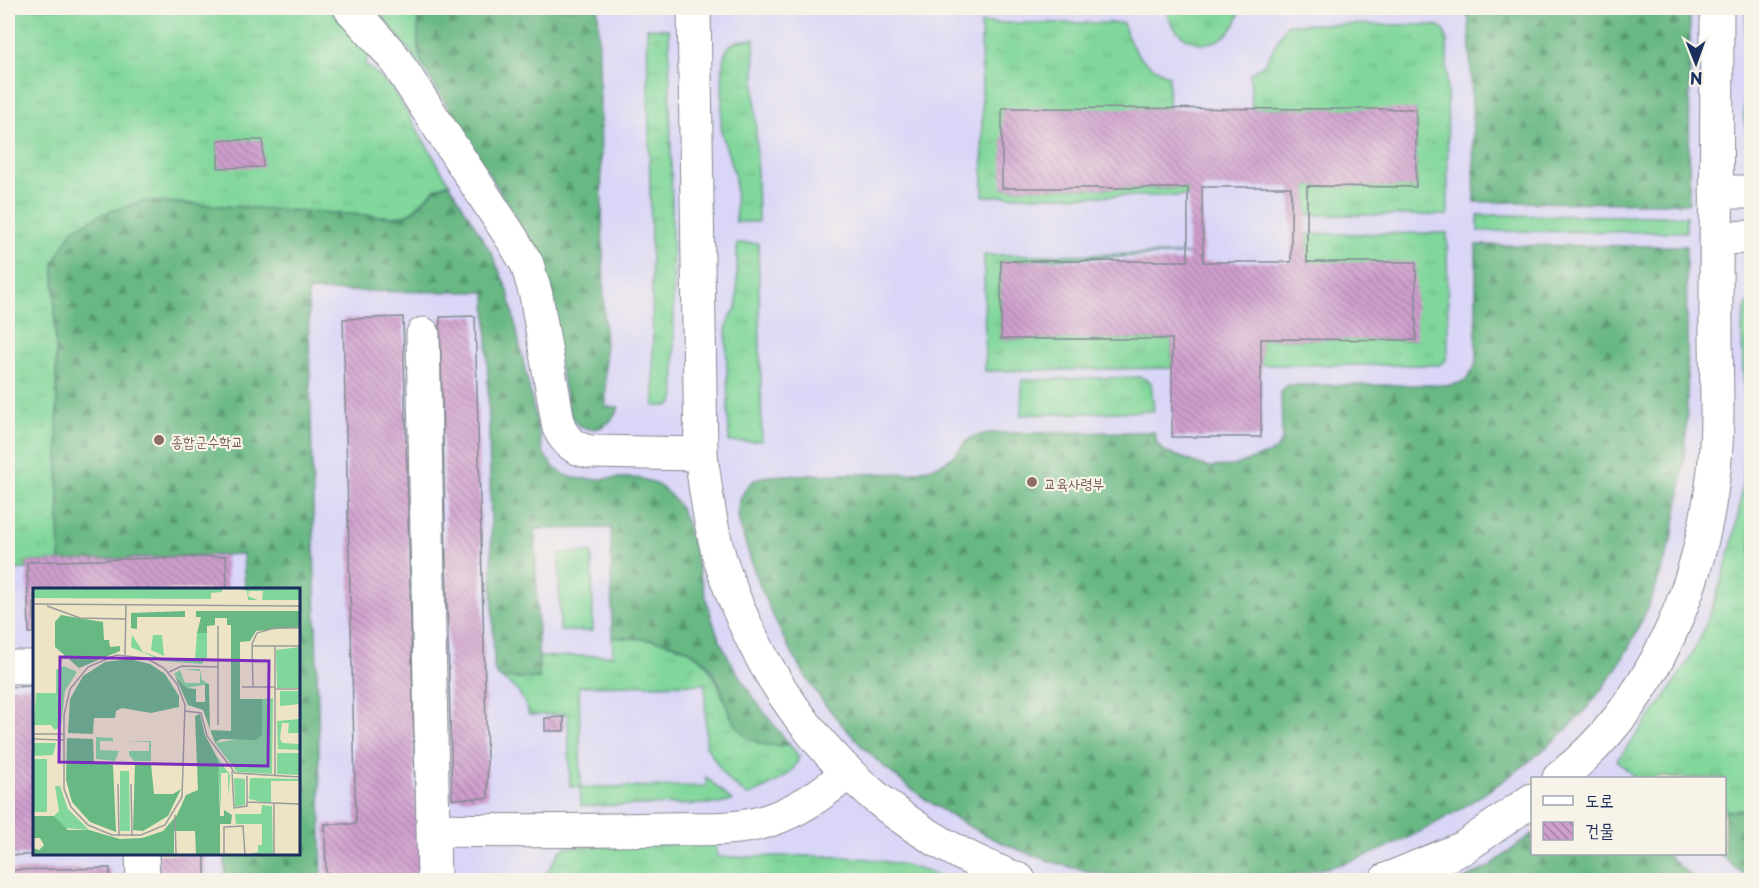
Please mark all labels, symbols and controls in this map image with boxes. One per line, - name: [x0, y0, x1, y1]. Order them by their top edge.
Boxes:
- north arrow: [1666, 33, 1726, 93]
- text: N: [1690, 67, 1703, 91]
- place label: 종합군수학교: [171, 429, 243, 452]
- marker: 종합군수학교: [152, 433, 166, 447]
- place label: 교육사령부: [1044, 471, 1104, 494]
- marker: 교육사령부: [1025, 475, 1039, 489]
- inset map: [33, 588, 300, 855]
- legend: [1531, 777, 1726, 855]
- text: 도로: [1585, 786, 1614, 813]
- text: 건물: [1585, 816, 1614, 843]

